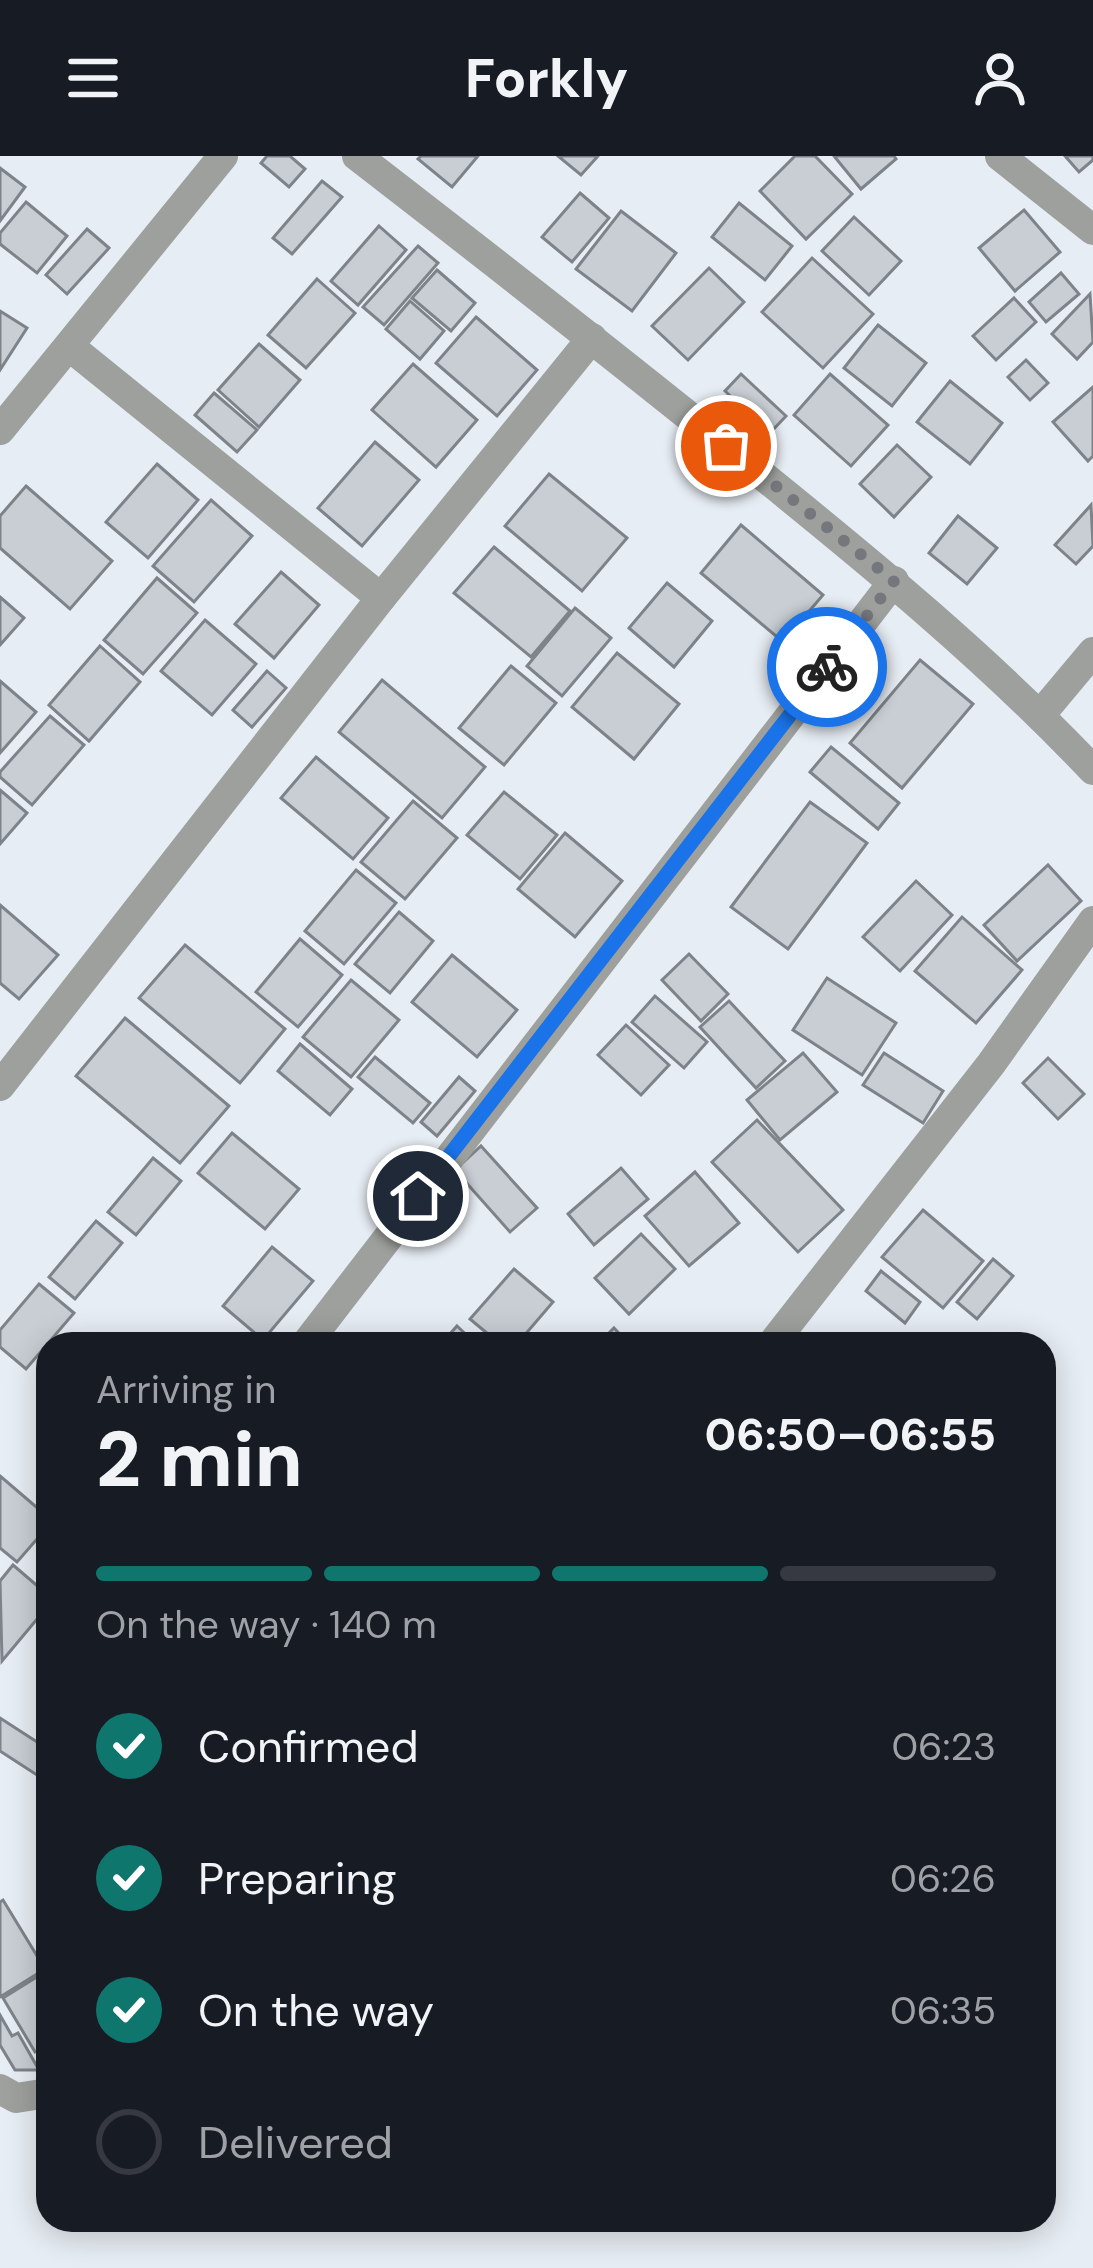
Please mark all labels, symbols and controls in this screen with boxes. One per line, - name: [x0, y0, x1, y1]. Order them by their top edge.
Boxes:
- text: Forkly: [465, 43, 628, 114]
- icon: menu: [60, 45, 126, 111]
- icon: person: [967, 45, 1033, 111]
- pin: [675, 395, 777, 497]
- icon: bag: [693, 413, 759, 479]
- courier: [767, 607, 887, 727]
- icon: bike: [794, 634, 860, 700]
- pin: [367, 1145, 469, 1247]
- icon: home: [385, 1163, 451, 1229]
- text: Arriving in: [96, 1364, 276, 1415]
- text: 06:50–06:55: [705, 1405, 996, 1464]
- text: 2 min: [96, 1409, 303, 1510]
- text: On the way · 140 m: [96, 1599, 437, 1650]
- icon: check: [96, 1713, 162, 1779]
- text: Confirmed: [198, 1717, 419, 1776]
- text: 06:23: [891, 1721, 996, 1772]
- icon: check: [96, 1845, 162, 1911]
- text: Preparing: [198, 1849, 397, 1908]
- text: 06:26: [890, 1853, 996, 1904]
- icon: check: [96, 1977, 162, 2043]
- text: On the way: [198, 1981, 434, 2040]
- text: 06:35: [890, 1985, 996, 2036]
- text: Delivered: [198, 2113, 393, 2172]

